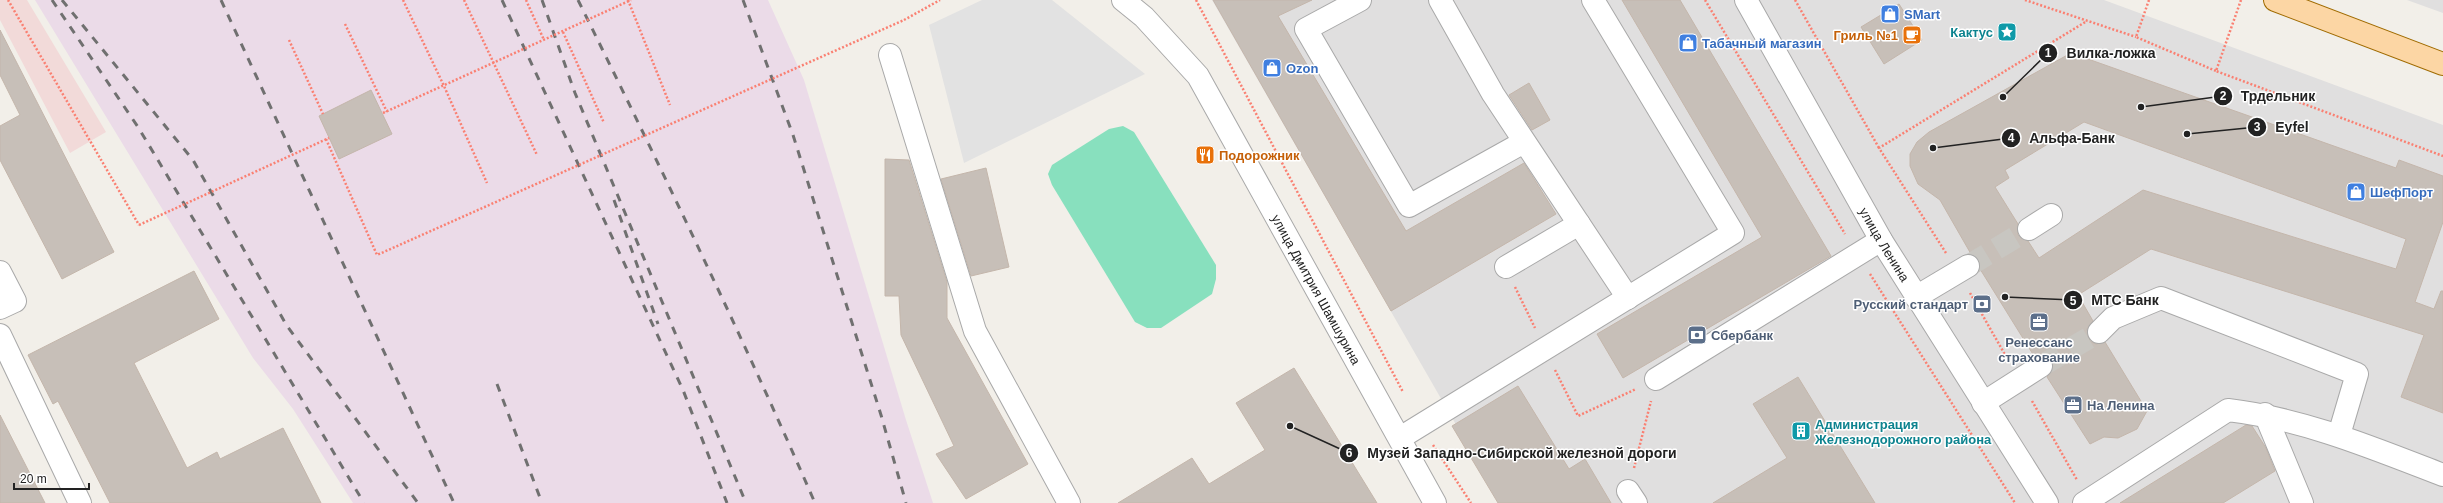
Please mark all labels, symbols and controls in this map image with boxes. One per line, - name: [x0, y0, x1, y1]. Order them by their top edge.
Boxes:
- shop icon: SMart: [1879, 3, 1901, 25]
- place label: SMart: [1904, 7, 1941, 22]
- place icon: Кактус: [1996, 21, 2018, 43]
- cafe icon: Гриль №1: [1901, 24, 1923, 46]
- place label: Кактус: [1950, 25, 1993, 40]
- place label: Гриль №1: [1834, 28, 1898, 43]
- shop icon: Табачный магазин: [1677, 32, 1699, 54]
- place label: Табачный магазин: [1702, 36, 1822, 51]
- callout: Вилка-ложка: [2038, 40, 2163, 66]
- text: Вилка-ложка: [2067, 45, 2156, 61]
- text: 1: [2045, 46, 2052, 60]
- shop icon: Ozon: [1261, 57, 1283, 79]
- place label: Ozon: [1286, 61, 1319, 76]
- callout: Трдельник: [2213, 83, 2323, 109]
- text: Трдельник: [2241, 88, 2316, 104]
- text: 2: [2220, 89, 2227, 103]
- callout: Eyfel: [2247, 114, 2317, 140]
- text: Eyfel: [2275, 119, 2309, 135]
- text: 3: [2254, 120, 2261, 134]
- callout: Альфа-Банк: [2001, 125, 2123, 151]
- text: Альфа-Банк: [2029, 130, 2116, 146]
- text: 4: [2008, 131, 2015, 145]
- restaurant icon: Подорожник: [1194, 144, 1216, 166]
- place label: Подорожник: [1219, 148, 1300, 163]
- shop icon: ШефПорт: [2345, 181, 2367, 203]
- place label: ШефПорт: [2370, 185, 2433, 200]
- street label: улица Ленина: [1857, 205, 1913, 285]
- street label: улица Дмитрия Шамшурина: [1269, 212, 1364, 368]
- callout: МТС Банк: [2063, 287, 2167, 313]
- text: МТС Банк: [2091, 292, 2160, 308]
- bank icon: Русский стандарт: [1971, 293, 1993, 315]
- text: 5: [2070, 294, 2077, 308]
- place label: Русский стандарт: [1854, 297, 1968, 312]
- office icon: Ренессанс страхование: [2028, 311, 2050, 333]
- bank icon: Сбербанк: [1686, 324, 1708, 346]
- place label: Сбербанк: [1711, 328, 1774, 343]
- place label: Ренессанс страхование: [1998, 335, 2080, 365]
- office icon: На Ленина: [2062, 394, 2084, 416]
- place label: На Ленина: [2087, 398, 2155, 413]
- place label: Администрация Железнодорожного района: [1814, 417, 1992, 447]
- building icon: Администрация Железнодорожного района: [1790, 420, 1812, 442]
- callout: Музей Западно-Сибирской железной дороги: [1339, 440, 1685, 466]
- text: Музей Западно-Сибирской железной дороги: [1367, 445, 1677, 461]
- text: 6: [1346, 446, 1353, 460]
- scale bar: [14, 465, 89, 491]
- text: 20 m: [20, 472, 47, 486]

